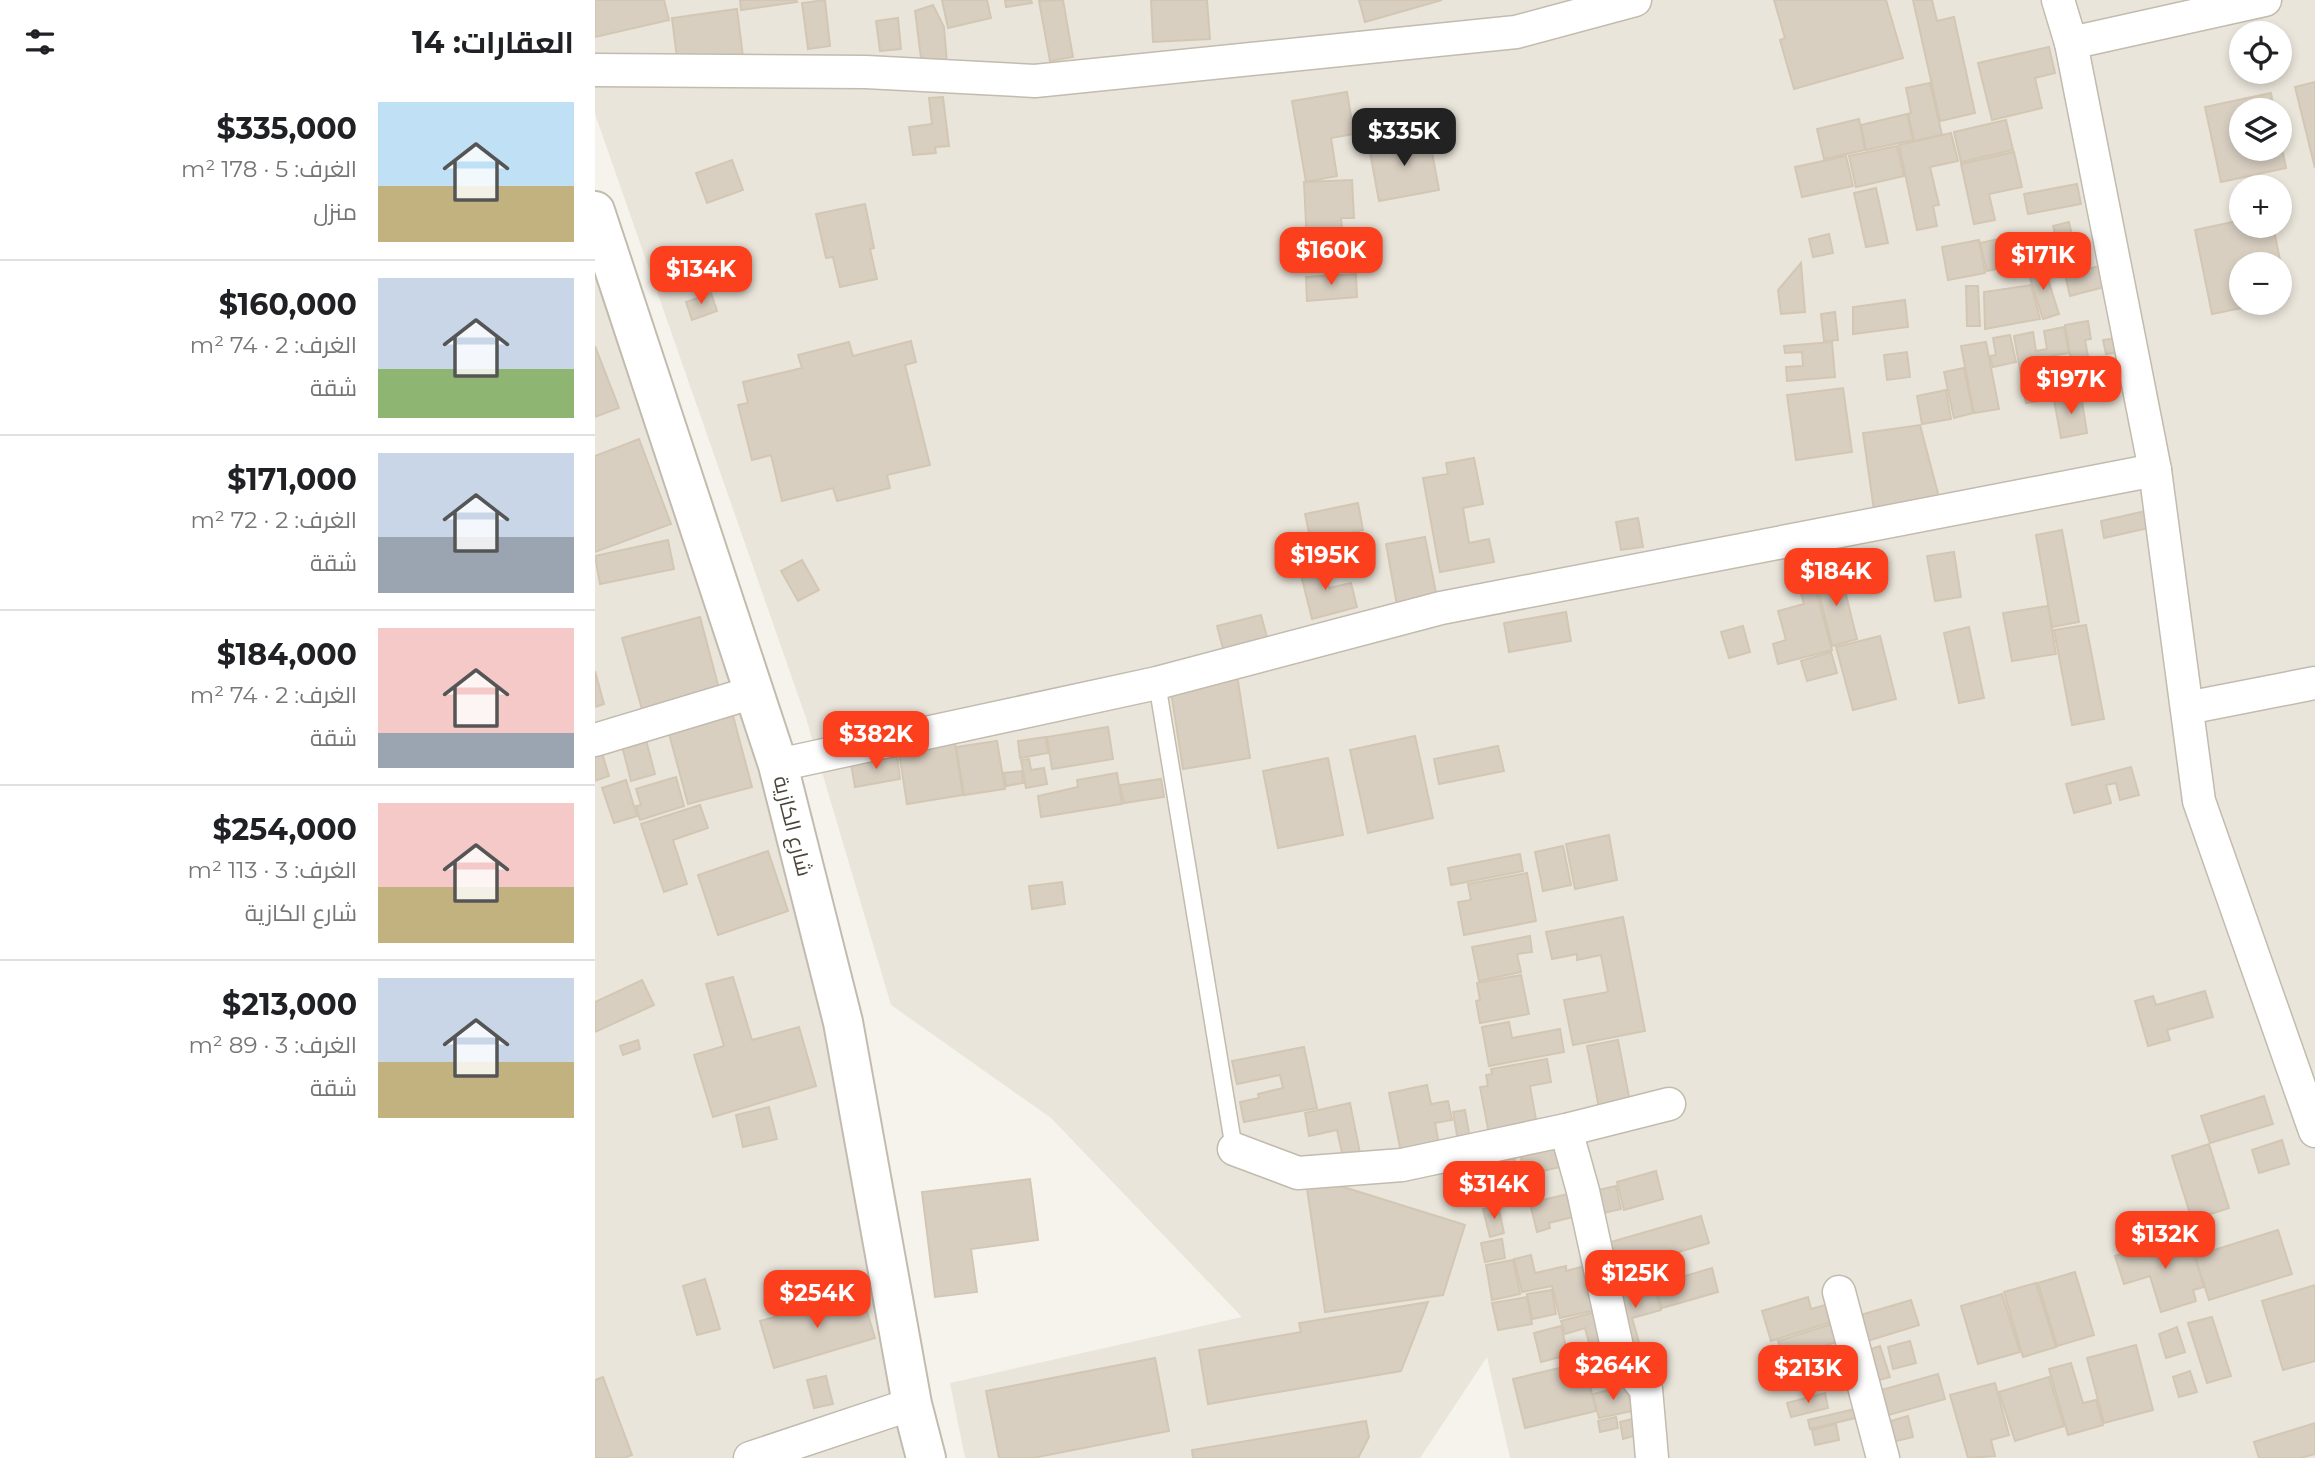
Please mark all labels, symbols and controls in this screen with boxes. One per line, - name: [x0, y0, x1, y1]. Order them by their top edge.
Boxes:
- map controls: [2229, 21, 2292, 315]
- button: locate: [2229, 21, 2292, 84]
- icon: filters: [21, 23, 59, 61]
- text: العقارات: 14: [412, 24, 574, 61]
- button: layers: [2229, 98, 2292, 161]
- pin: $335K: [1355, 108, 1453, 168]
- text: $335,000: [216, 110, 357, 147]
- text: $335K: [1368, 117, 1440, 145]
- icon: home: [434, 130, 518, 214]
- text: الغرف: 5 · 178 m²: [181, 155, 357, 183]
- button: +: [2229, 175, 2292, 238]
- text: منزل: [313, 198, 357, 226]
- pin: $160K: [1282, 228, 1380, 287]
- pin: $171K: [1994, 232, 2092, 292]
- text: $160K: [1296, 236, 1366, 264]
- text: $171K: [2011, 241, 2075, 269]
- pin: $134K: [652, 246, 750, 306]
- button: −: [2229, 252, 2292, 315]
- text: $134K: [666, 255, 736, 283]
- text: $160,000: [219, 286, 357, 323]
- icon: home: [434, 306, 518, 390]
- text: الغرف: 2 · 74 m²: [190, 331, 357, 359]
- pin: $197K: [2022, 356, 2120, 416]
- text: $197K: [2036, 365, 2106, 393]
- text: شقة: [310, 374, 357, 402]
- text: $171,000: [227, 461, 357, 498]
- icon: home: [434, 481, 518, 565]
- text: الغرف: 2 · 72 m²: [190, 506, 357, 534]
- pin: $195K: [1276, 532, 1374, 592]
- text: $195K: [1291, 541, 1359, 569]
- pin: $184K: [1787, 548, 1885, 608]
- text: شقة: [310, 549, 357, 577]
- text: $184K: [1800, 557, 1872, 585]
- text: $184,000: [217, 636, 357, 673]
- icon: home: [434, 656, 518, 740]
- text: الغرف: 2 · 74 m²: [190, 681, 357, 709]
- pin: $382K: [827, 712, 925, 771]
- text: $382K: [839, 720, 913, 748]
- text: شقة: [310, 724, 357, 752]
- street label: شارع الكازية: [767, 773, 818, 879]
- text: $254,000: [212, 811, 357, 848]
- icon: home: [434, 831, 518, 915]
- text: الغرف: 3 · 113 m²: [188, 856, 357, 884]
- text: شارع الكازية: [245, 899, 357, 927]
- text: $213,000: [222, 986, 357, 1023]
- icon: home: [434, 1006, 518, 1090]
- text: الغرف: 3 · 89 m²: [188, 1031, 357, 1059]
- text: شقة: [310, 1074, 357, 1102]
- pin: $314K: [1445, 1162, 1543, 1221]
- text: $314K: [1459, 1170, 1529, 1198]
- pin: $132K: [2116, 1212, 2214, 1271]
- text: $132K: [2131, 1220, 2199, 1248]
- pin: $125K: [1586, 1250, 1684, 1310]
- text: $125K: [1601, 1259, 1669, 1287]
- pin: $254K: [768, 1270, 866, 1330]
- text: $254K: [780, 1279, 854, 1307]
- pin: $264K: [1564, 1342, 1662, 1402]
- pin: $213K: [1759, 1346, 1857, 1405]
- text: $264K: [1575, 1351, 1651, 1379]
- text: $213K: [1774, 1354, 1842, 1382]

